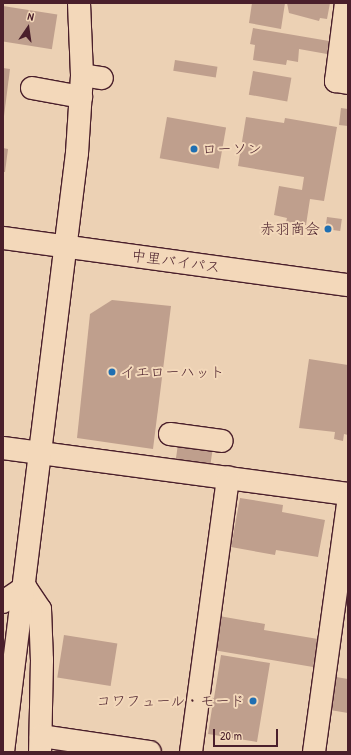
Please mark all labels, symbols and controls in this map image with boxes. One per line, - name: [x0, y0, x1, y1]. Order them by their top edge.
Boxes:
- north arrow: [8, 8, 48, 48]
- text: N: [26, 9, 35, 24]
- place label: ローソン: [202, 140, 262, 158]
- marker: ローソン: [189, 144, 199, 154]
- place label: 赤羽商会: [260, 220, 320, 238]
- marker: 赤羽商会: [323, 224, 333, 234]
- street label: 中里バイパス: [130, 246, 222, 276]
- place label: イエローハット: [120, 363, 225, 381]
- marker: イエローハット: [107, 367, 117, 377]
- place label: コワフュール・モード: [95, 692, 245, 710]
- marker: コワフュール・モード: [248, 696, 258, 706]
- scale bar: [215, 721, 280, 747]
- text: 20 m: [220, 727, 242, 744]

